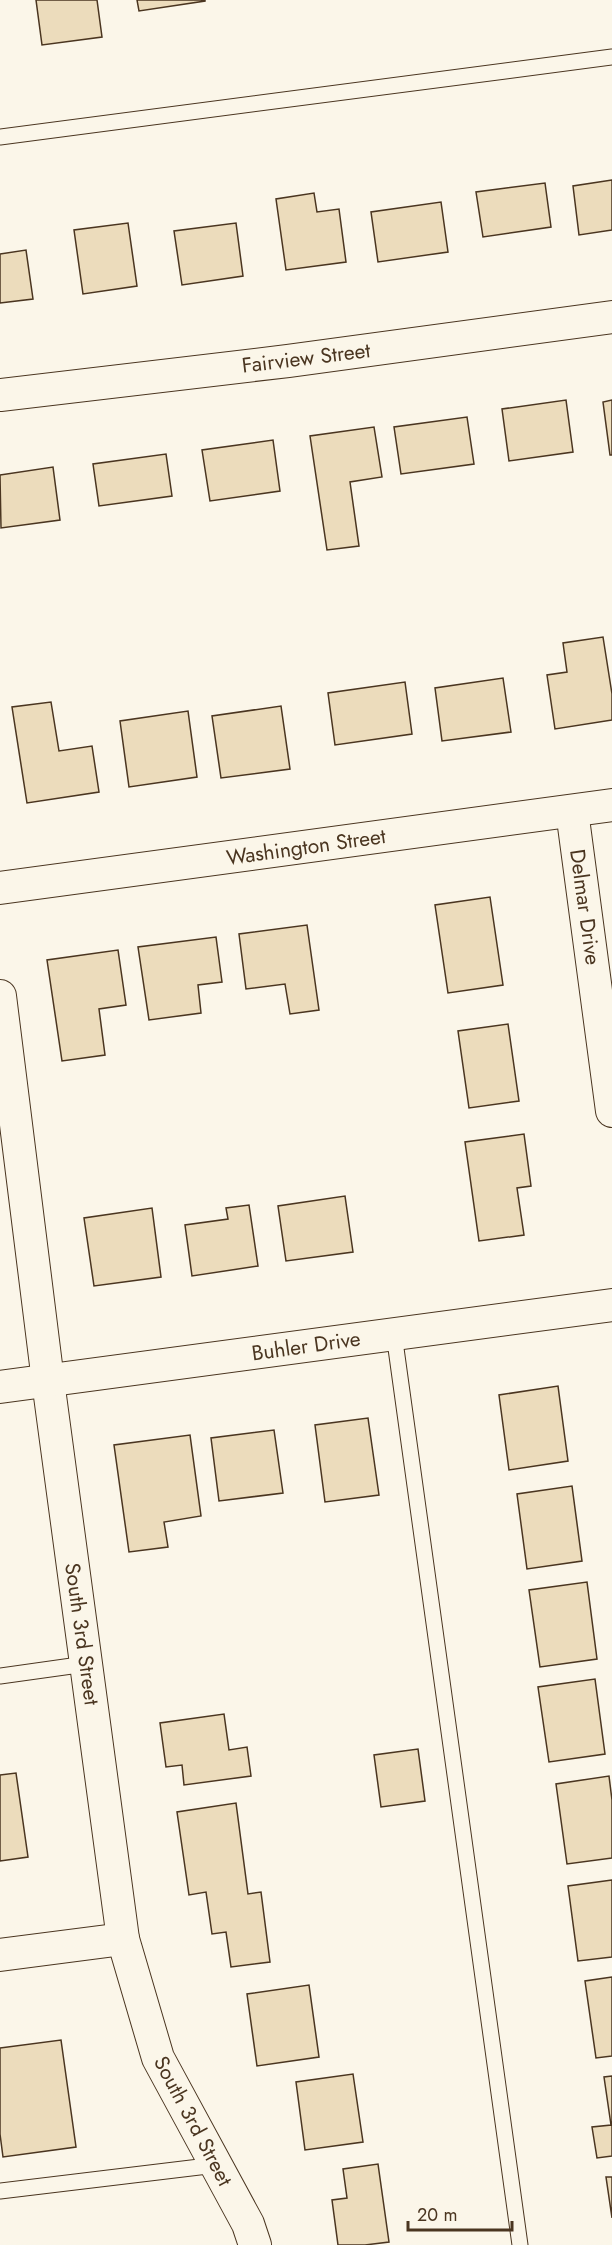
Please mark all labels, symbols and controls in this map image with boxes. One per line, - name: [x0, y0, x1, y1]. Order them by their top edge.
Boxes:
- street label: Fairview Street: [240, 335, 372, 381]
- street label: Washington Street: [224, 821, 388, 873]
- street label: Delmar Drive: [562, 847, 608, 967]
- street label: Buhler Drive: [250, 1323, 363, 1368]
- street label: South 3rd Street: [57, 1561, 107, 1707]
- street label: South 3rd Street: [146, 2051, 240, 2191]
- scale bar: [408, 2194, 512, 2232]
- text: 20 m: [417, 2202, 457, 2228]

